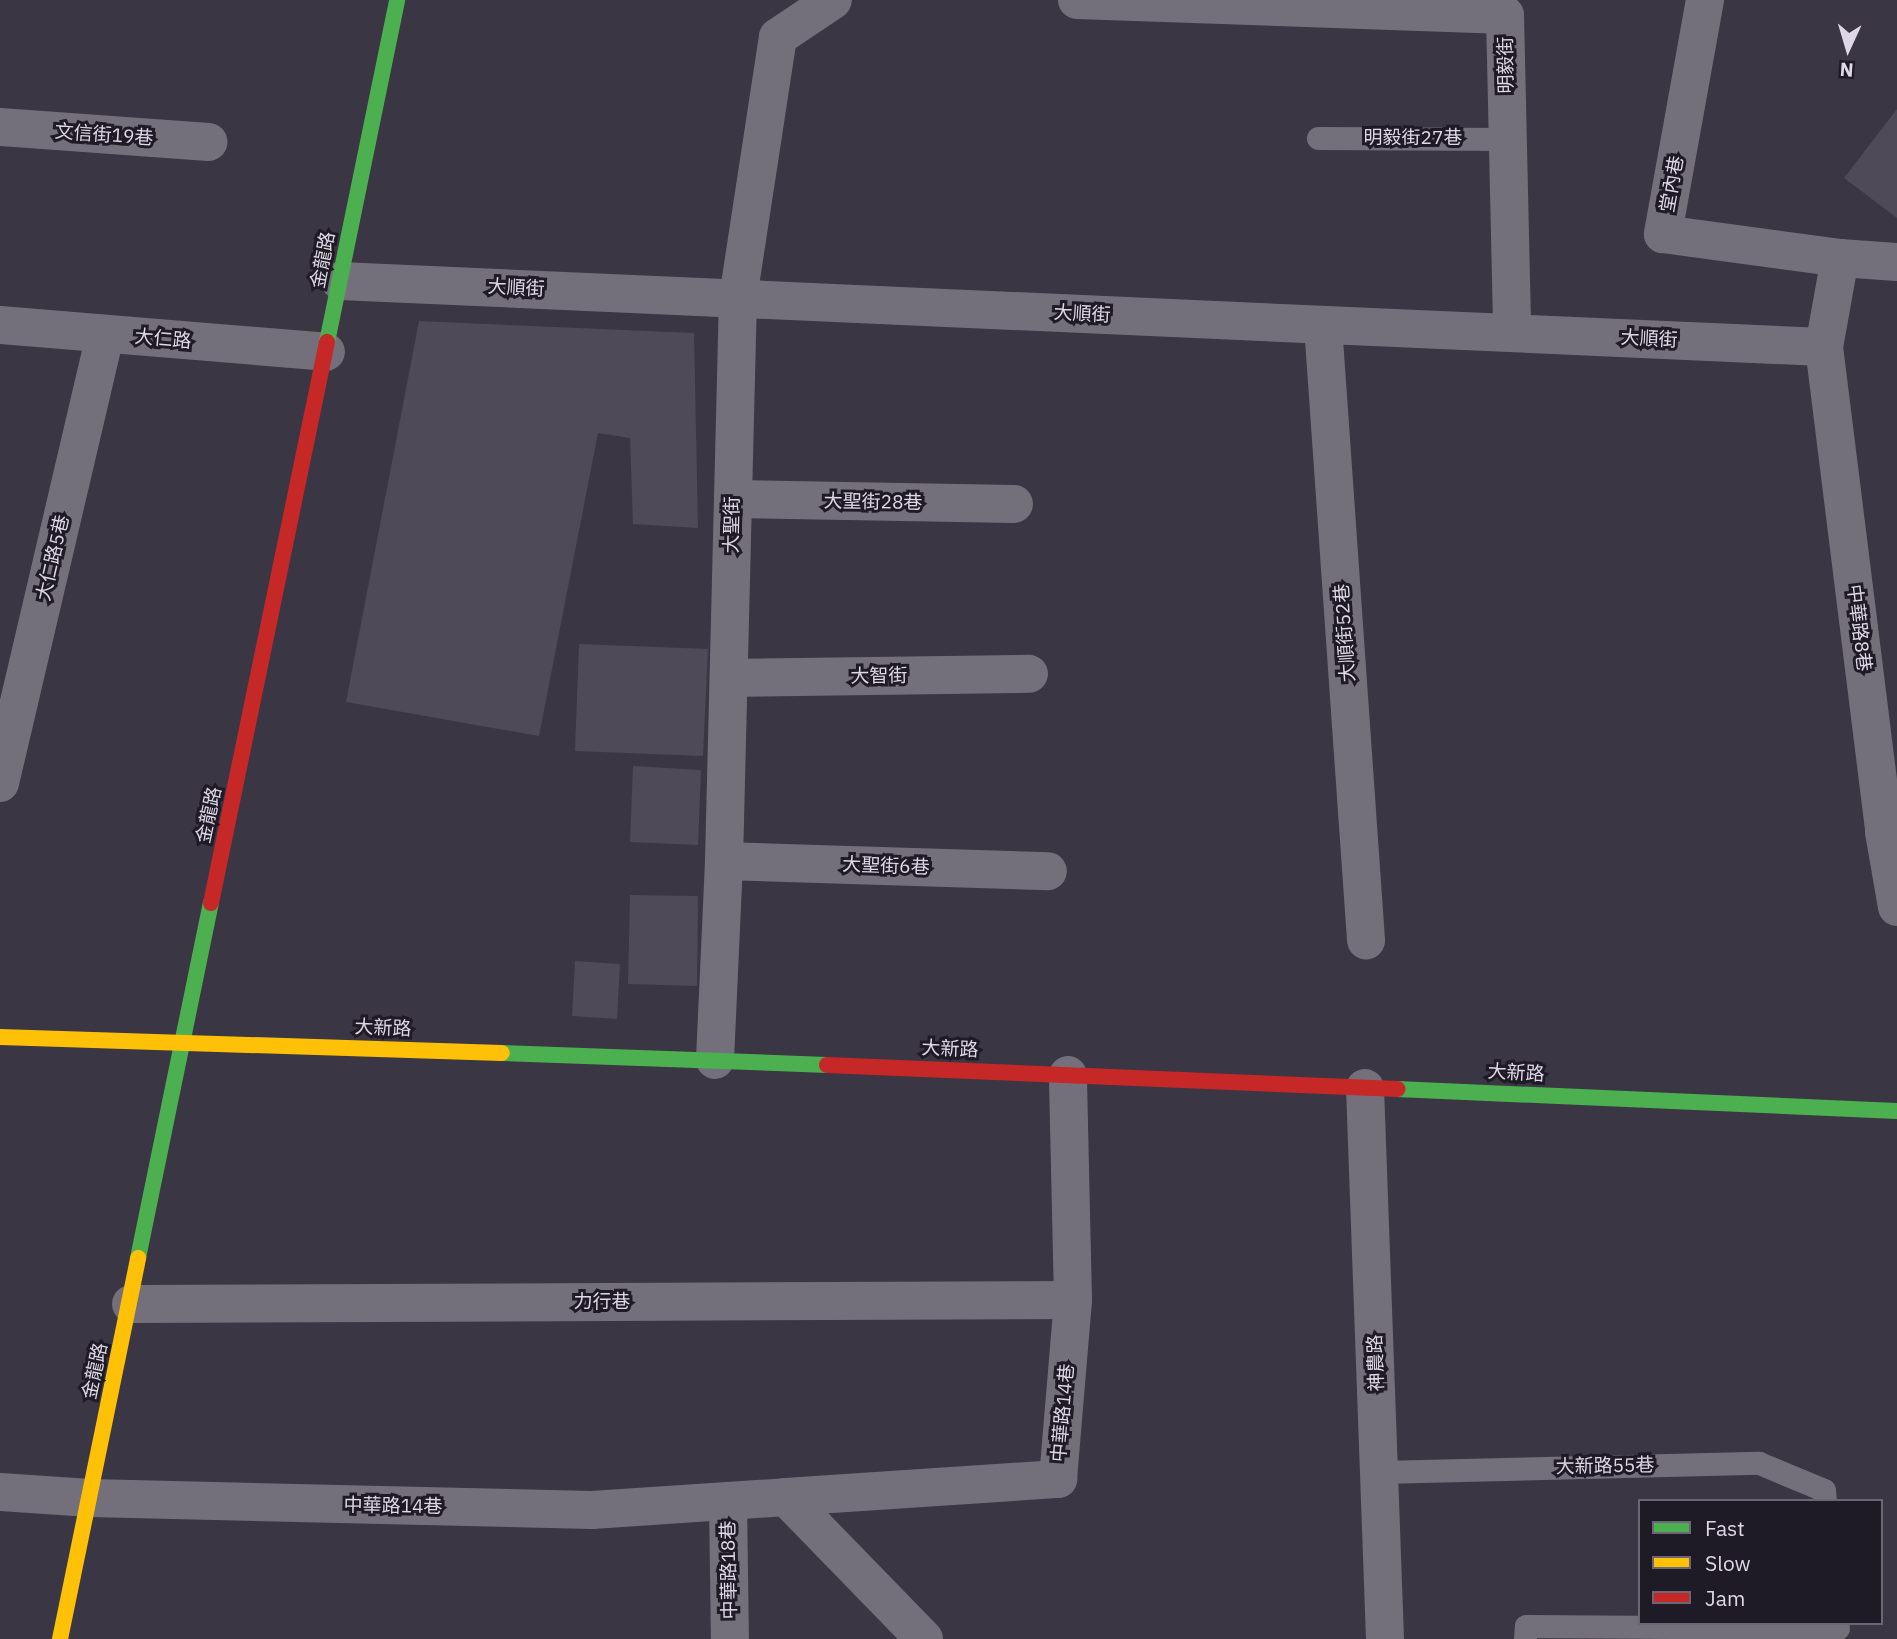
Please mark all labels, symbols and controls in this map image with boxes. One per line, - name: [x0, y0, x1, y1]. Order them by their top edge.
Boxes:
- north arrow: [1813, 14, 1883, 84]
- street label: 明毅街: [1494, 36, 1518, 94]
- text: N: [1839, 57, 1854, 82]
- street label: 文信街19巷: [54, 120, 154, 150]
- street label: 明毅街27巷: [1364, 127, 1462, 149]
- street label: 堂內巷: [1656, 154, 1688, 214]
- street label: 金龍路: [306, 230, 340, 290]
- street label: 大順街: [487, 275, 545, 301]
- street label: 大順街: [1053, 301, 1111, 327]
- street label: 大仁路: [134, 325, 192, 353]
- street label: 大順街: [1620, 326, 1678, 352]
- street label: 大聖街28巷: [823, 490, 923, 514]
- street label: 大聖街: [720, 496, 744, 554]
- street label: 大仁路5巷: [32, 513, 74, 603]
- street label: 大順街52巷: [1330, 583, 1360, 683]
- street label: 中華路8巷: [1842, 583, 1876, 673]
- street label: 大智街: [850, 664, 908, 688]
- street label: 金龍路: [192, 785, 226, 845]
- street label: 大聖街6巷: [842, 853, 930, 879]
- street label: 大新路: [354, 1016, 412, 1040]
- street label: 大新路: [921, 1037, 979, 1061]
- street label: 大新路: [1487, 1060, 1545, 1086]
- street label: 力行巷: [574, 1291, 630, 1313]
- street label: 神農路: [1364, 1334, 1388, 1392]
- street label: 金龍路: [78, 1341, 112, 1401]
- street label: 中華路14巷: [1047, 1363, 1079, 1463]
- street label: 大新路55巷: [1555, 1454, 1655, 1478]
- street label: 中華路14巷: [343, 1494, 443, 1518]
- legend: [1638, 1499, 1883, 1625]
- text: Fast: [1705, 1514, 1745, 1542]
- street label: 中華路18巷: [717, 1520, 741, 1620]
- text: Slow: [1705, 1549, 1751, 1577]
- text: Jam: [1705, 1584, 1745, 1612]

